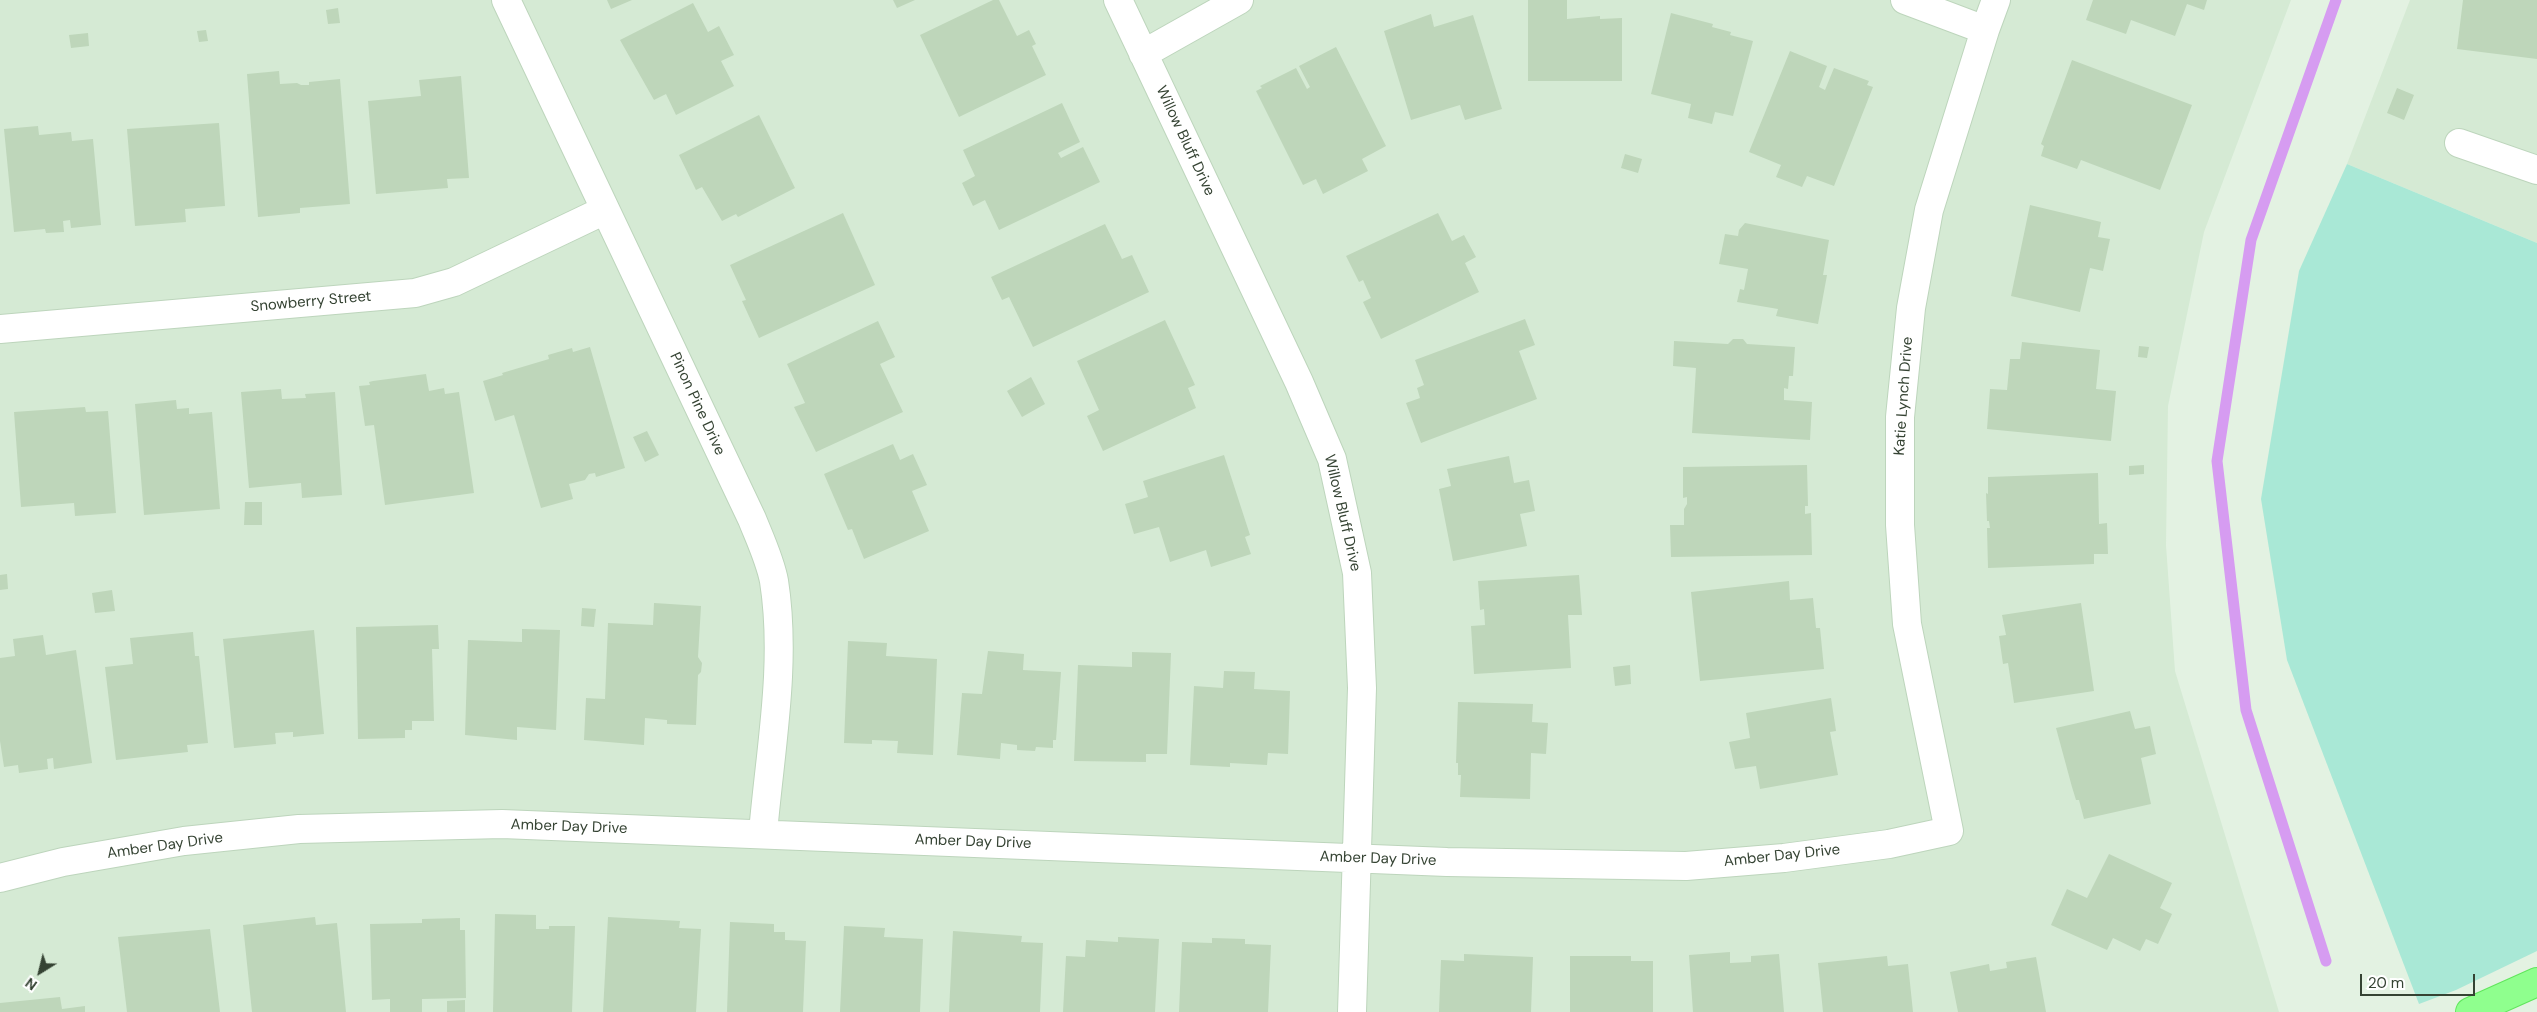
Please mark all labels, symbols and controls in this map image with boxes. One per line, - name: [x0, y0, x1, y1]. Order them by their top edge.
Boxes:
- street label: Willow Bluff Drive: [1152, 83, 1218, 199]
- street label: Snowberry Street: [250, 288, 372, 316]
- street label: Katie Lynch Drive: [1891, 336, 1917, 456]
- street label: Pinon Pine Drive: [665, 350, 729, 458]
- street label: Willow Bluff Drive: [1320, 453, 1364, 573]
- street label: Amber Day Drive: [510, 816, 628, 838]
- street label: Amber Day Drive: [106, 829, 224, 863]
- street label: Amber Day Drive: [914, 831, 1032, 853]
- street label: Amber Day Drive: [1723, 841, 1841, 871]
- street label: Amber Day Drive: [1319, 848, 1437, 870]
- north arrow: [15, 947, 65, 997]
- scale bar: [2362, 964, 2477, 996]
- text: 20 m: [2368, 973, 2404, 993]
- text: N: [22, 974, 41, 994]

